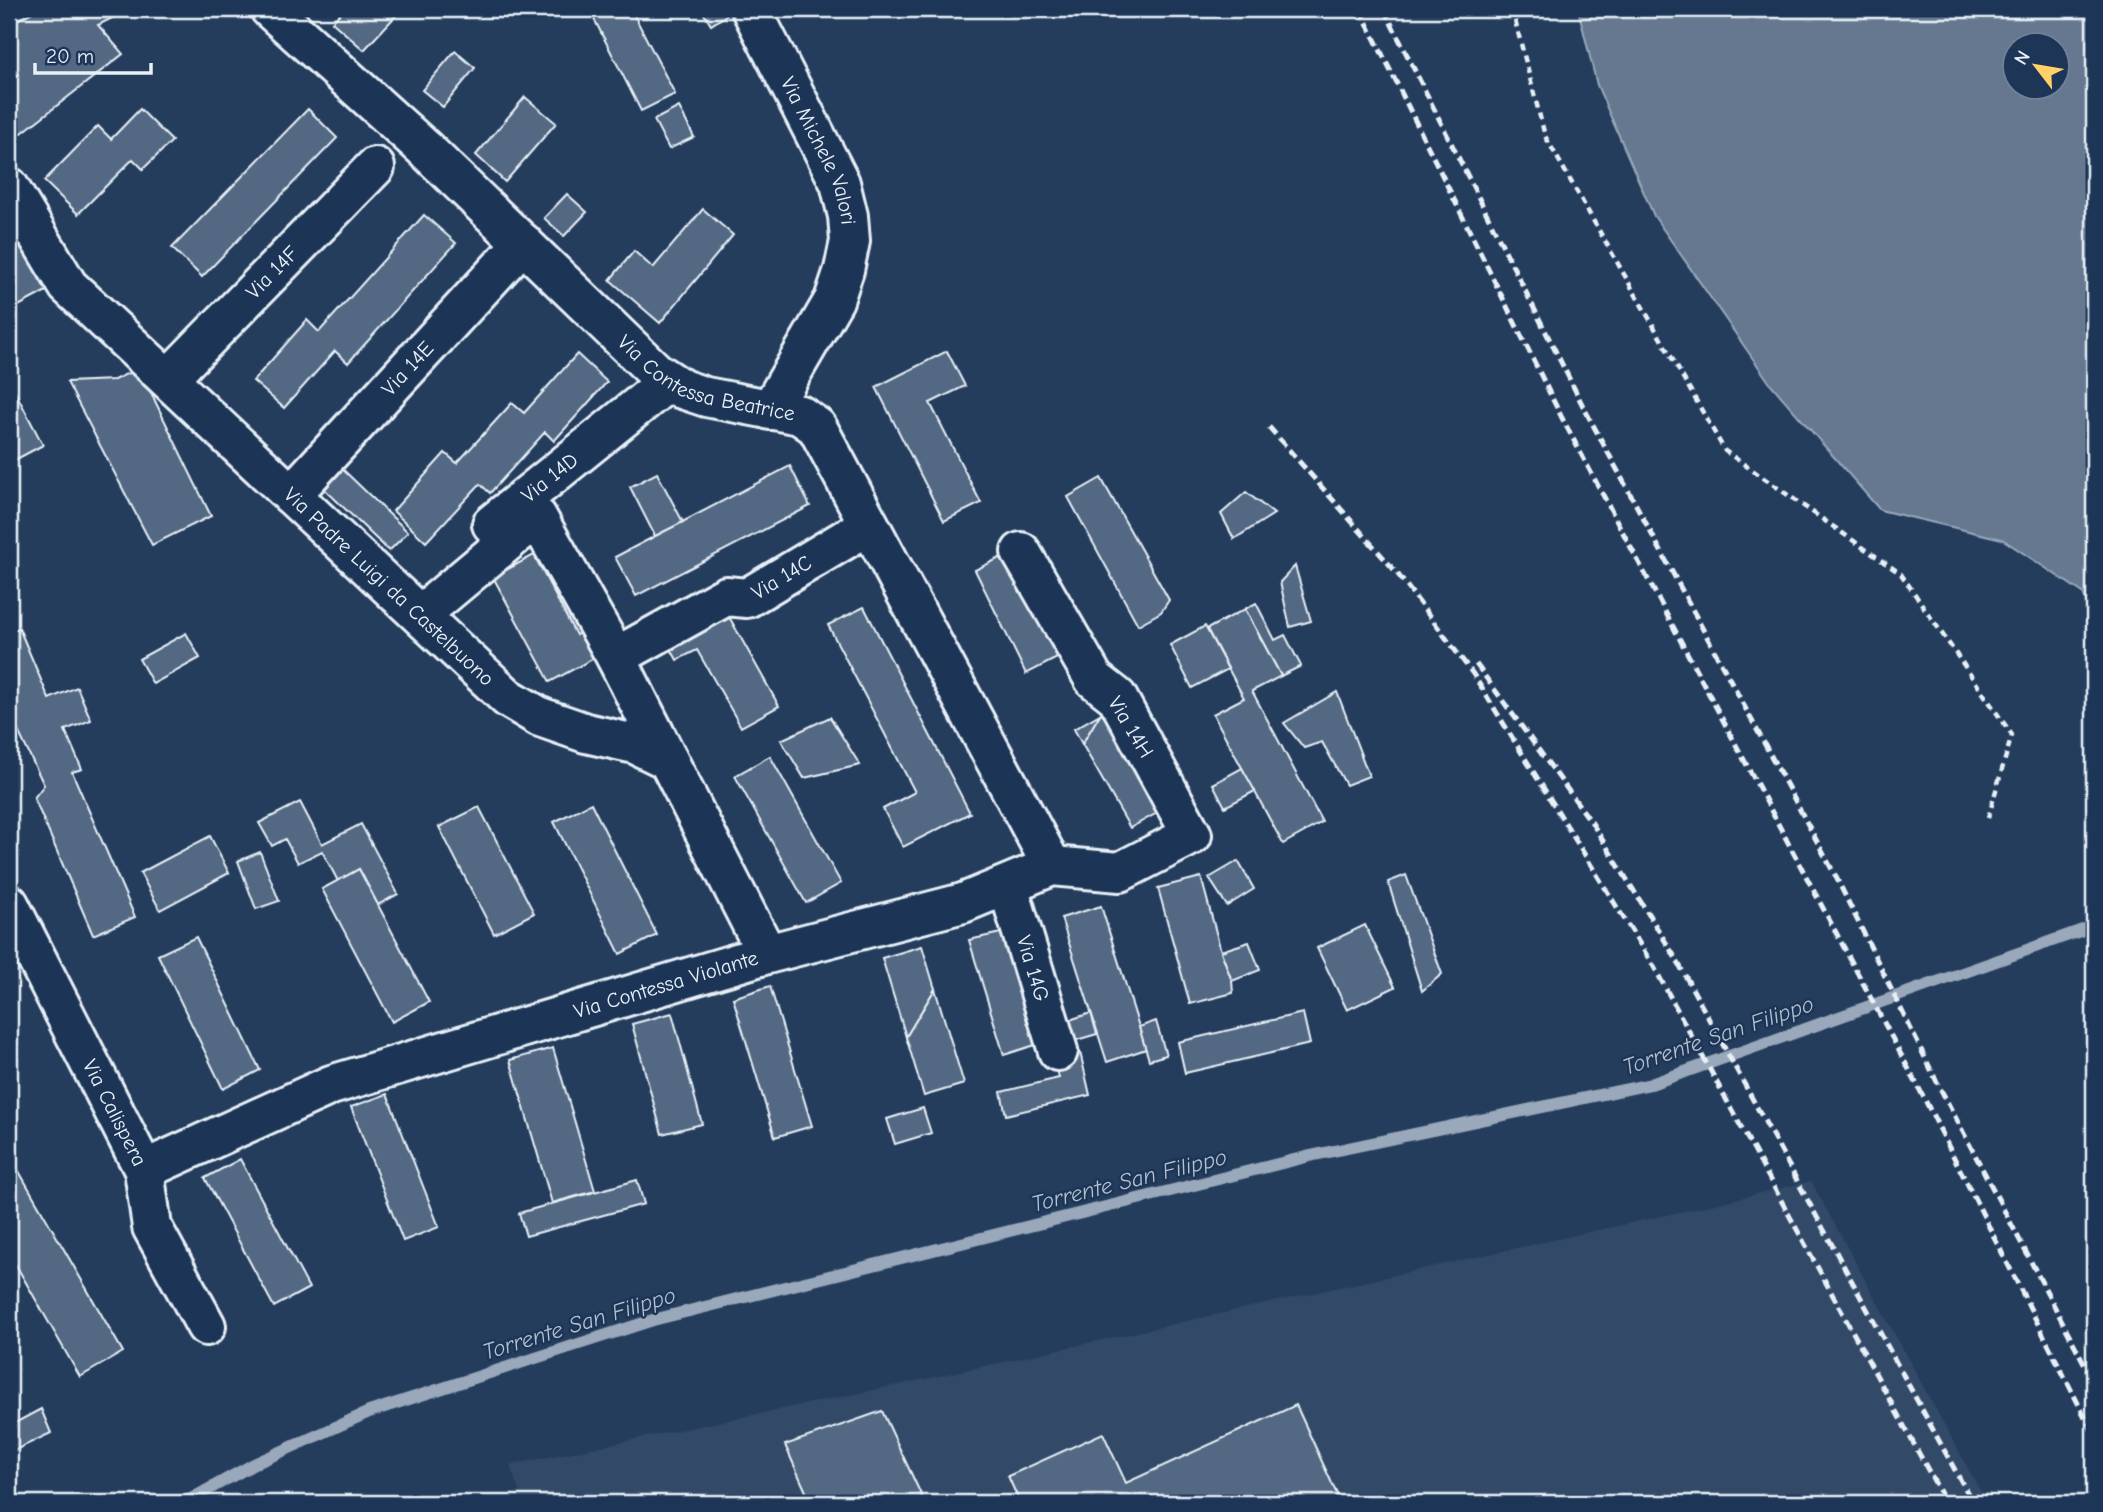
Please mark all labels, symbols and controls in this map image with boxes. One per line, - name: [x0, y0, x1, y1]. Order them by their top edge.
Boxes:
- scale bar: [35, 32, 150, 76]
- north arrow: [2002, 32, 2072, 102]
- text: 20 m: [46, 44, 94, 68]
- text: N: [2010, 47, 2035, 69]
- street label: Via Michele Valori: [776, 73, 861, 226]
- street label: Via 14F: [241, 241, 303, 304]
- street label: Via Contessa Beatrice: [613, 330, 797, 426]
- street label: Via 14E: [377, 336, 438, 401]
- street label: Via 14D: [517, 448, 583, 507]
- street label: Via Padre Luigi da Castelbuono: [279, 483, 499, 691]
- street label: Via 14C: [747, 550, 816, 604]
- street label: Via 14H: [1103, 692, 1159, 762]
- street label: Via 14G: [1012, 933, 1054, 1004]
- street label: Via Contessa Violante: [571, 945, 761, 1023]
- water label: Torrente San Filippo: [1619, 990, 1817, 1081]
- street label: Via Calispera: [78, 1055, 152, 1170]
- water label: Torrente San Filippo: [1029, 1143, 1230, 1218]
- water label: Torrente San Filippo: [479, 1281, 679, 1366]

